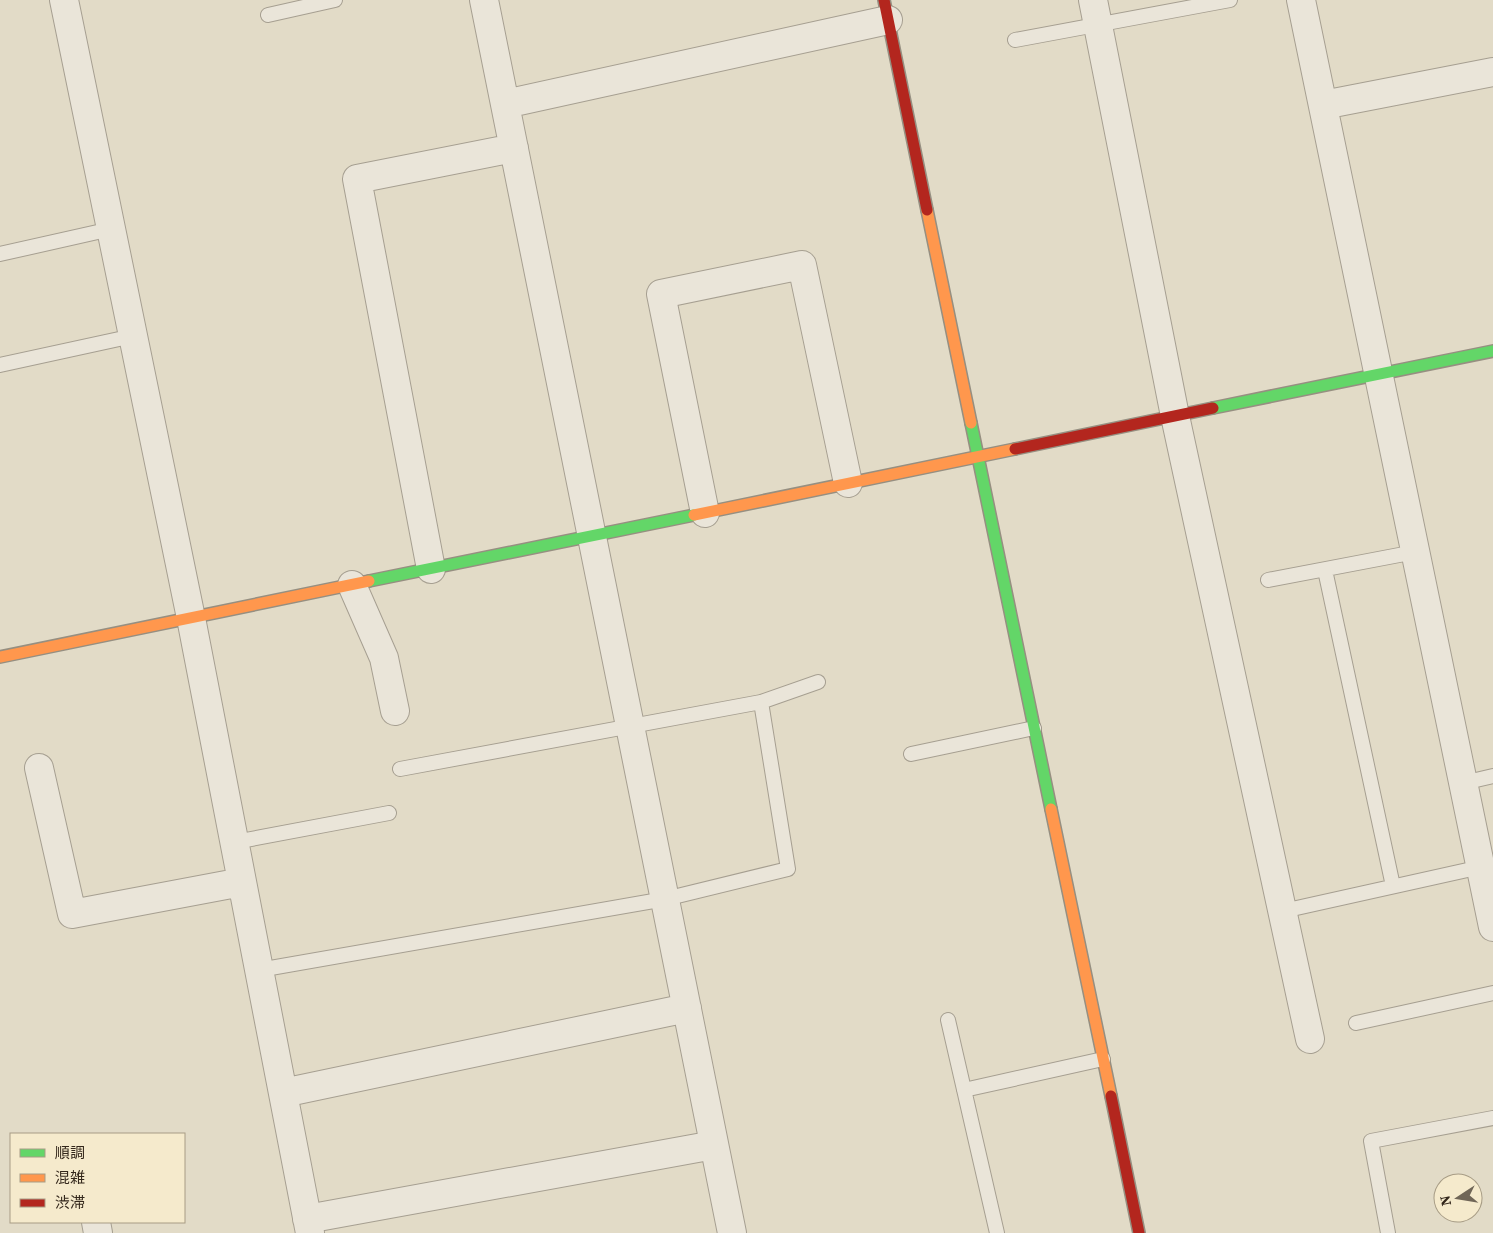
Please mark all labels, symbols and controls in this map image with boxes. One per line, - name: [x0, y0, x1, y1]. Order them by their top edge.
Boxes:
- legend: [10, 1133, 185, 1223]
- text: 順調: [55, 1142, 85, 1163]
- text: 混雑: [55, 1167, 85, 1188]
- north arrow: [1433, 1173, 1483, 1223]
- text: 渋滞: [55, 1192, 85, 1213]
- text: N: [1434, 1194, 1456, 1208]

